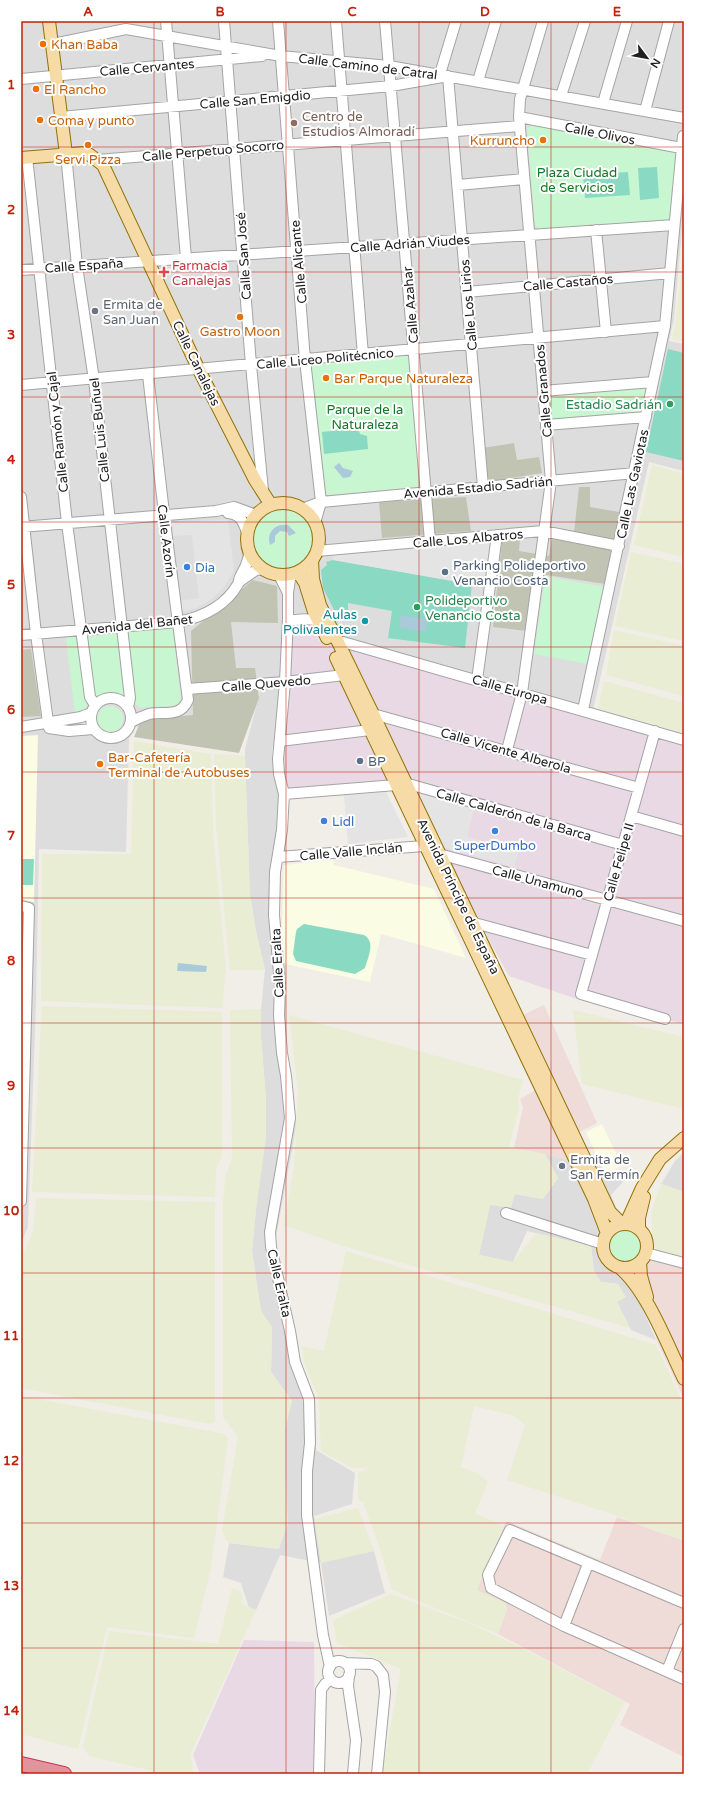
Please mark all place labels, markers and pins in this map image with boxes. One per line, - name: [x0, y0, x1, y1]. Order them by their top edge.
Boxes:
- place label: Khan Baba: [51, 37, 118, 53]
- marker: Khan Baba: [38, 39, 48, 49]
- place label: El Rancho: [44, 82, 106, 98]
- marker: El Rancho: [31, 84, 41, 94]
- place label: Centro de Estudios Almoradí: [302, 109, 415, 140]
- place label: Coma y punto: [48, 113, 134, 129]
- marker: Coma y punto: [35, 115, 45, 125]
- marker: Centro de Estudios Almoradí: [289, 118, 299, 128]
- place label: Kurruncho: [470, 133, 535, 149]
- marker: Kurruncho: [538, 135, 548, 145]
- marker: Servi Pizza: [83, 140, 93, 150]
- place label: Servi Pizza: [55, 152, 121, 168]
- place label: Farmacia Canalejas: [172, 258, 231, 289]
- marker: Farmacia Canalejas: [159, 267, 169, 277]
- place label: Ermita de San Juan: [103, 297, 163, 328]
- marker: Ermita de San Juan: [90, 306, 100, 316]
- marker: Gastro Moon: [235, 312, 245, 322]
- place label: Gastro Moon: [200, 324, 280, 340]
- place label: Bar Parque Naturaleza: [334, 371, 473, 387]
- marker: Bar Parque Naturaleza: [321, 373, 331, 383]
- place label: Estadio Sadrián: [566, 397, 662, 413]
- marker: Estadio Sadrián: [665, 399, 675, 409]
- place label: Parking Polideportivo Venancio Costa: [453, 558, 586, 589]
- place label: Dia: [195, 560, 215, 576]
- marker: Dia: [182, 562, 192, 572]
- marker: Parking Polideportivo Venancio Costa: [440, 567, 450, 577]
- place label: Polideportivo Venancio Costa: [425, 593, 520, 624]
- marker: Polideportivo Venancio Costa: [412, 602, 422, 612]
- place label: Aulas Polivalentes: [283, 607, 357, 638]
- marker: Aulas Polivalentes: [360, 616, 370, 626]
- place label: Bar-Cafetería Terminal de Autobuses: [108, 750, 250, 781]
- place label: BP: [368, 754, 386, 770]
- marker: BP: [355, 756, 365, 766]
- marker: Bar-Cafetería Terminal de Autobuses: [95, 759, 105, 769]
- place label: Lidl: [332, 814, 354, 830]
- marker: Lidl: [319, 816, 329, 826]
- marker: SuperDumbo: [490, 826, 500, 836]
- place label: SuperDumbo: [454, 838, 536, 854]
- place label: Ermita de San Fermín: [570, 1152, 639, 1183]
- marker: Ermita de San Fermín: [557, 1161, 567, 1171]

